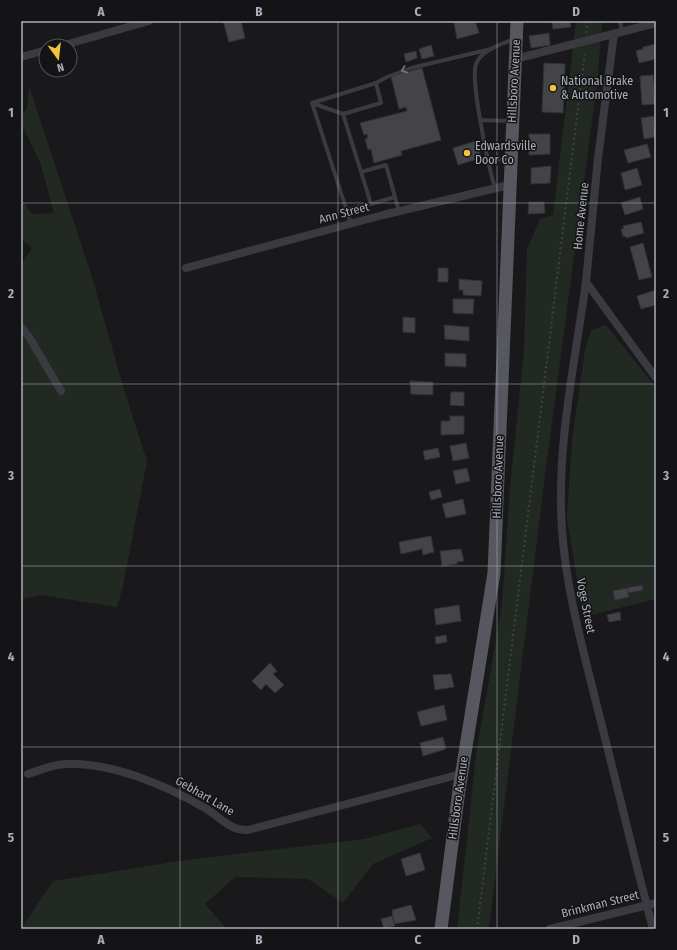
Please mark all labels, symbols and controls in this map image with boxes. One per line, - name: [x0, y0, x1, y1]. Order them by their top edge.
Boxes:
- text: A: [96, 4, 105, 19]
- text: B: [255, 4, 263, 19]
- text: C: [415, 4, 422, 19]
- text: D: [572, 4, 580, 19]
- north arrow: [38, 38, 78, 78]
- street label: Hillsboro Avenue: [505, 39, 523, 123]
- text: N: [56, 60, 65, 74]
- one-way arrow: [401, 66, 408, 74]
- place label: National Brake & Automotive: [561, 74, 633, 102]
- marker: National Brake & Automotive: [548, 83, 558, 93]
- text: 1: [8, 105, 14, 120]
- text: 1: [663, 105, 669, 120]
- place label: Edwardsville Door Co: [475, 139, 536, 167]
- marker: Edwardsville Door Co: [462, 148, 472, 158]
- street label: Home Avenue: [571, 182, 592, 250]
- street label: Ann Street: [317, 200, 371, 226]
- text: 2: [7, 286, 14, 301]
- text: 2: [662, 286, 669, 301]
- street label: Hillsboro Avenue: [490, 435, 506, 519]
- text: 3: [7, 468, 14, 483]
- text: 3: [662, 468, 669, 483]
- street label: Voge Street: [574, 577, 598, 635]
- text: 4: [8, 649, 15, 664]
- text: 4: [663, 649, 670, 664]
- street label: Hillsboro Avenue: [445, 756, 471, 840]
- street label: Gebhart Lane: [173, 774, 237, 819]
- text: 5: [8, 830, 14, 845]
- text: 5: [663, 830, 669, 845]
- street label: Brinkman Street: [560, 888, 640, 920]
- text: A: [96, 932, 105, 947]
- text: B: [255, 932, 263, 947]
- text: C: [415, 932, 422, 947]
- text: D: [572, 932, 580, 947]

